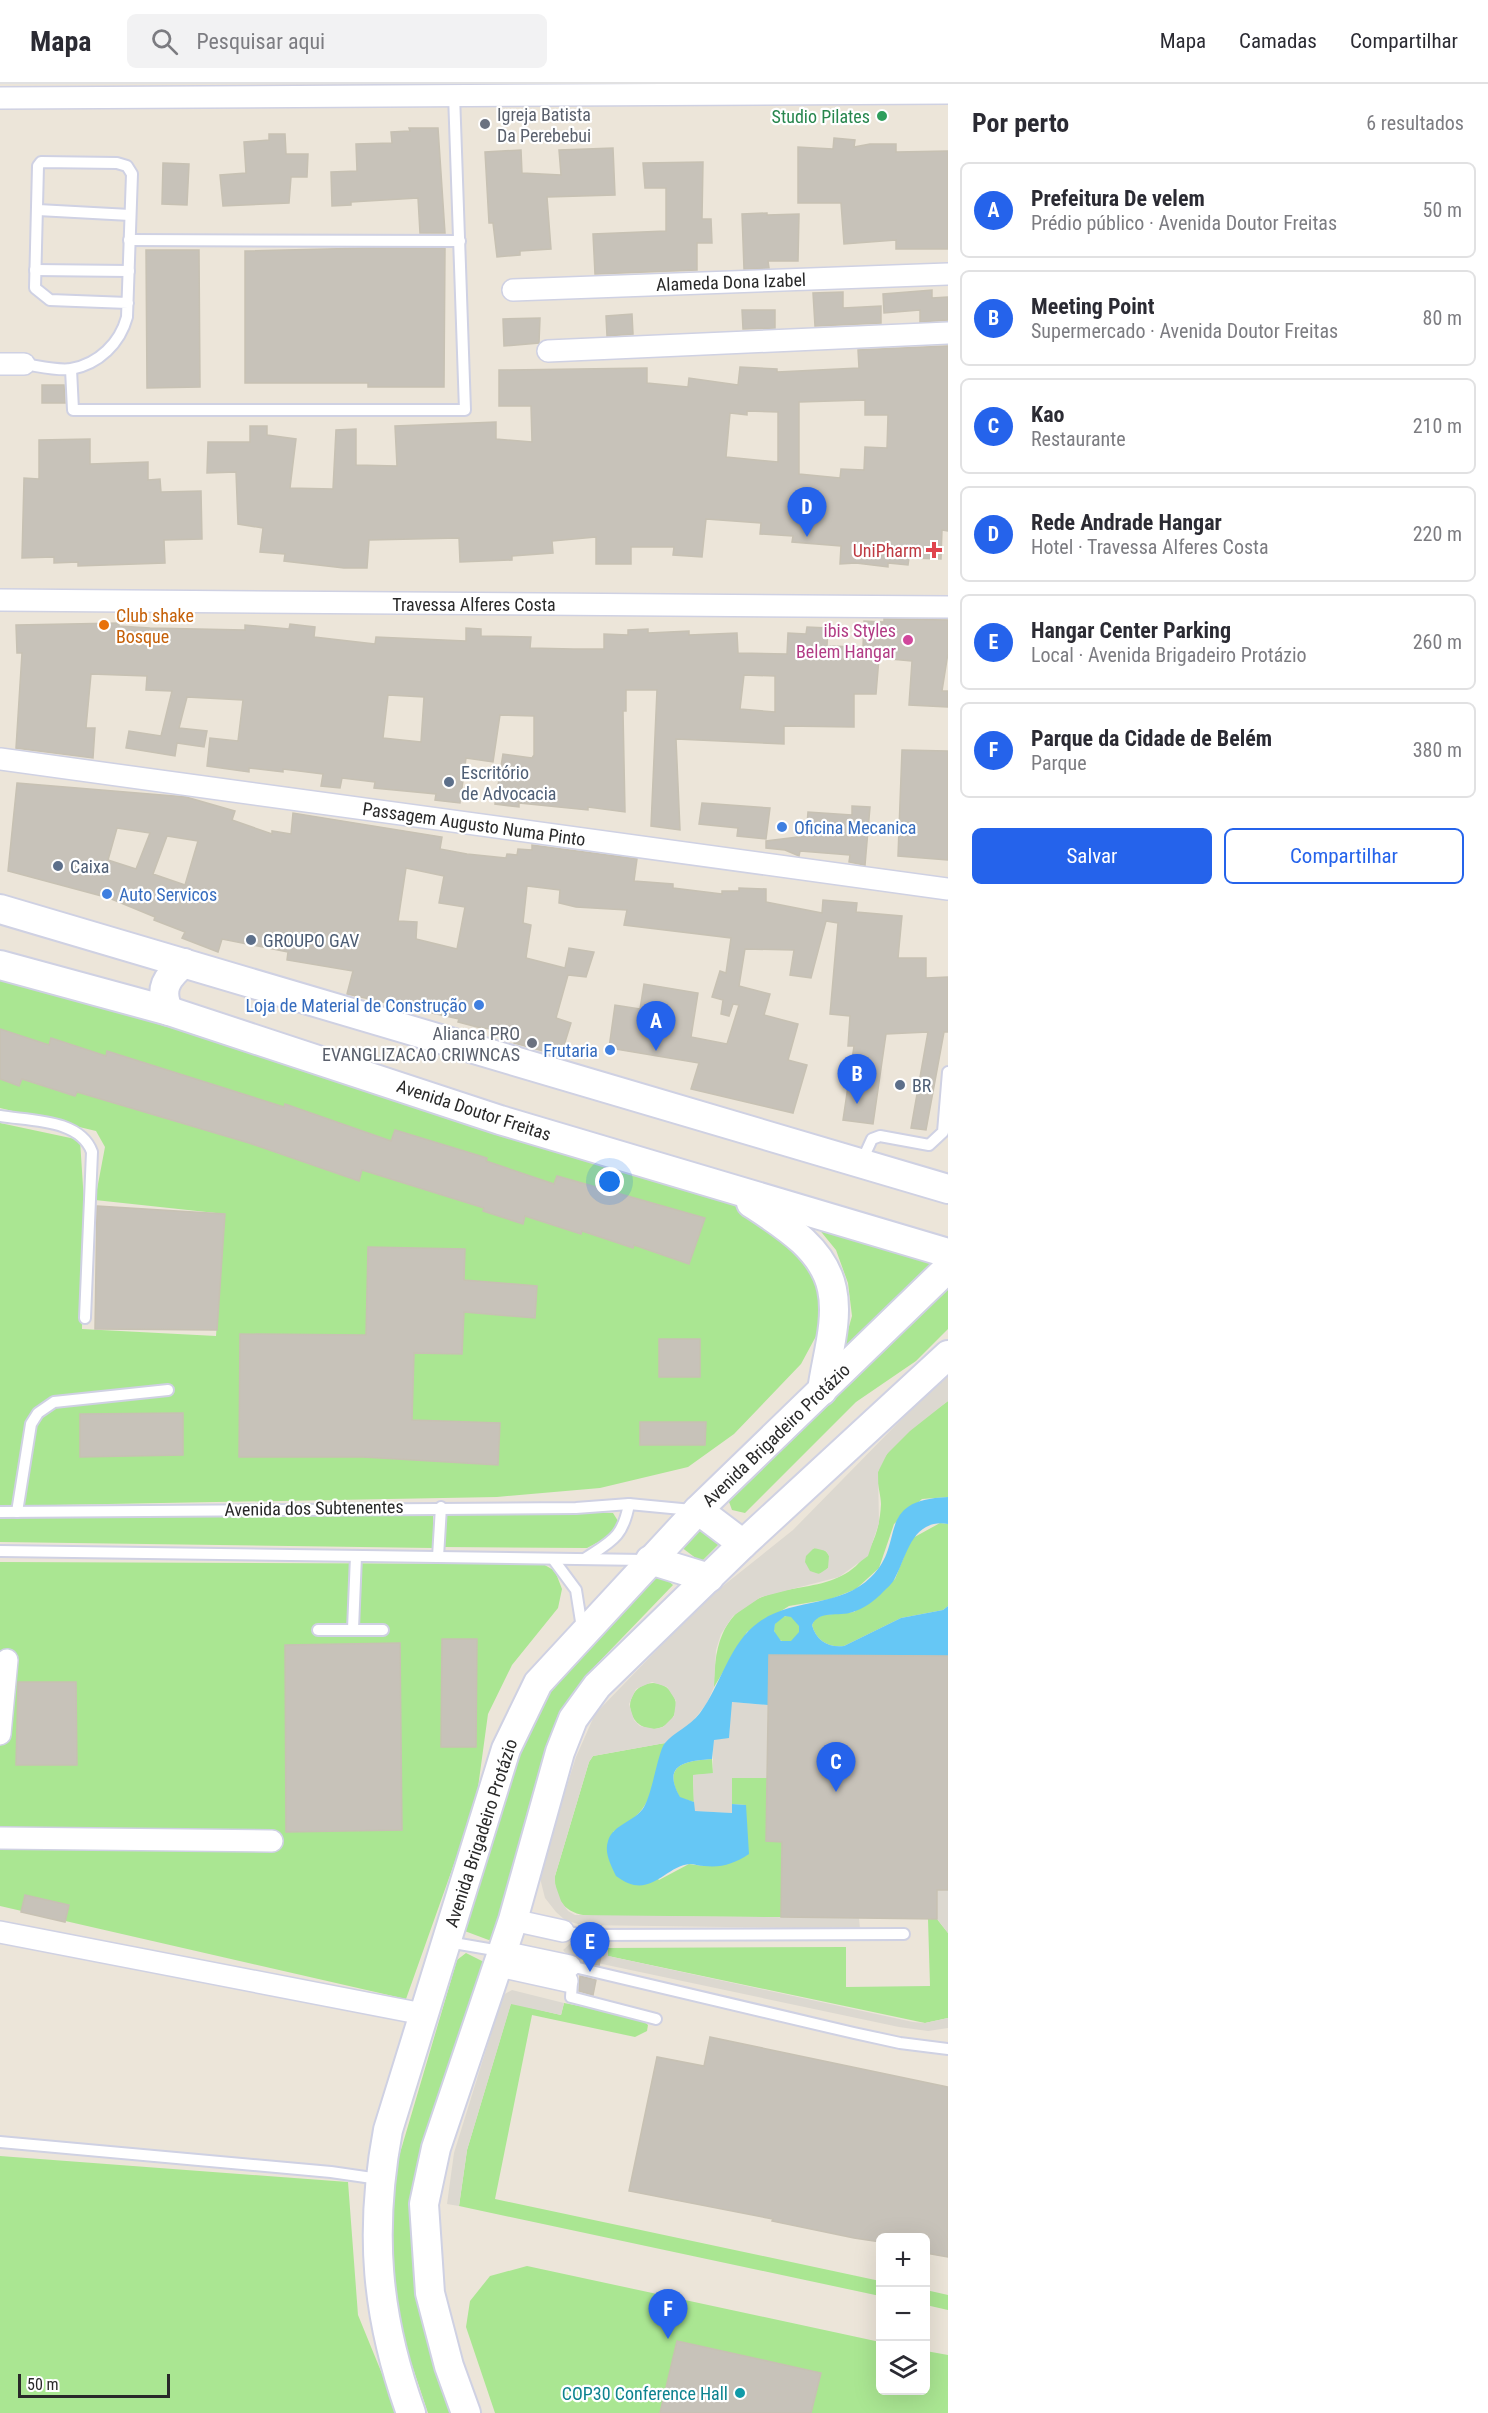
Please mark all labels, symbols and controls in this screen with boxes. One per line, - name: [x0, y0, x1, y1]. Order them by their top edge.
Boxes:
- search box: [127, 14, 547, 68]
- text: Mapa: [30, 25, 91, 58]
- icon: search: [148, 25, 181, 58]
- text: Pesquisar aqui: [196, 29, 325, 54]
- text: Mapa: [1160, 29, 1206, 53]
- text: Camadas: [1239, 29, 1317, 53]
- text: Compartilhar: [1350, 29, 1458, 53]
- place label: Igreja Batista Da Perebebui: [497, 104, 591, 146]
- place label: Studio Pilates: [772, 106, 870, 127]
- text: Por perto: [972, 108, 1069, 138]
- marker: Studio Pilates: [875, 109, 889, 123]
- text: 6 resultados: [1366, 111, 1464, 135]
- marker: Igreja Batista Da Perebebui: [478, 117, 492, 131]
- text: Prefeitura De velem: [1031, 186, 1205, 211]
- text: A: [988, 198, 999, 222]
- text: 50 m: [1423, 198, 1462, 222]
- text: Prédio público · Avenida Doutor Freitas: [1031, 211, 1337, 235]
- street label: Alameda Dona Izabel: [656, 269, 806, 295]
- text: Meeting Point: [1031, 294, 1154, 319]
- text: B: [988, 306, 999, 330]
- text: 80 m: [1423, 306, 1462, 330]
- text: Supermercado · Avenida Doutor Freitas: [1031, 319, 1338, 343]
- text: Kao: [1031, 402, 1064, 427]
- text: C: [988, 414, 999, 438]
- text: 210 m: [1413, 414, 1462, 438]
- text: Restaurante: [1031, 427, 1126, 451]
- pin: D: [788, 488, 826, 537]
- text: Rede Andrade Hangar: [1031, 510, 1222, 535]
- text: D: [988, 522, 999, 546]
- text: 220 m: [1413, 522, 1462, 546]
- text: Hotel · Travessa Alferes Costa: [1031, 535, 1269, 559]
- place label: UniPharm: [853, 540, 922, 561]
- marker: UniPharm: [927, 543, 941, 557]
- street label: Travessa Alferes Costa: [392, 594, 556, 615]
- place label: Club shake Bosque: [116, 605, 194, 647]
- marker: Club shake Bosque: [97, 618, 111, 632]
- text: Hangar Center Parking: [1031, 618, 1231, 643]
- place label: ibis Styles Belem Hangar: [796, 620, 897, 662]
- text: E: [989, 630, 998, 654]
- text: 260 m: [1413, 630, 1462, 654]
- marker: ibis Styles Belem Hangar: [901, 633, 915, 647]
- text: Local · Avenida Brigadeiro Protázio: [1031, 643, 1307, 667]
- text: Parque da Cidade de Belém: [1031, 726, 1272, 751]
- text: F: [989, 738, 998, 762]
- text: 380 m: [1413, 738, 1462, 762]
- text: Parque: [1031, 751, 1087, 775]
- place label: Escritório de Advocacia: [461, 762, 556, 804]
- marker: Escritório de Advocacia: [442, 775, 456, 789]
- street label: Passagem Augusto Numa Pinto: [361, 798, 587, 850]
- place label: Oficina Mecanica: [794, 817, 916, 838]
- marker: Oficina Mecanica: [775, 820, 789, 834]
- button: Salvar: [972, 828, 1212, 884]
- button: Compartilhar: [1224, 828, 1464, 884]
- place label: Caixa: [70, 856, 109, 877]
- marker: Caixa: [51, 859, 65, 873]
- place label: Auto Servicos: [119, 884, 217, 905]
- marker: Auto Servicos: [100, 887, 114, 901]
- place label: GROUPO GAV: [263, 930, 359, 951]
- marker: GROUPO GAV: [244, 933, 258, 947]
- place label: Loja de Material de Construção: [245, 995, 467, 1016]
- marker: Loja de Material de Construção: [472, 998, 486, 1012]
- pin: A: [636, 1002, 676, 1051]
- place label: Alianca PRO EVANGLIZACAO CRIWNCAS: [322, 1023, 520, 1065]
- marker: Alianca PRO EVANGLIZACAO CRIWNCAS: [525, 1036, 539, 1050]
- place label: Frutaria: [543, 1040, 598, 1061]
- marker: Frutaria: [603, 1043, 617, 1057]
- pin: B: [838, 1054, 876, 1104]
- street label: Avenida Doutor Freitas: [394, 1075, 554, 1145]
- place label: BR: [912, 1075, 932, 1096]
- marker: BR: [893, 1078, 907, 1092]
- your location: [595, 1167, 624, 1196]
- street label: Avenida Brigadeiro Protázio: [698, 1359, 854, 1511]
- street label: Avenida dos Subtenentes: [224, 1496, 404, 1520]
- street label: Avenida Brigadeiro Protázio: [441, 1736, 521, 1930]
- pin: C: [816, 1742, 856, 1792]
- pin: E: [570, 1922, 610, 1972]
- map controls: [876, 2233, 930, 2395]
- button: +: [876, 2233, 930, 2287]
- button: −: [876, 2287, 930, 2341]
- pin: F: [648, 2290, 688, 2339]
- button: layers: [876, 2341, 930, 2395]
- scale bar: [18, 2371, 170, 2398]
- text: 50 m: [27, 2375, 59, 2394]
- place label: COP30 Conference Hall: [562, 2383, 728, 2404]
- marker: COP30 Conference Hall: [733, 2386, 747, 2400]

